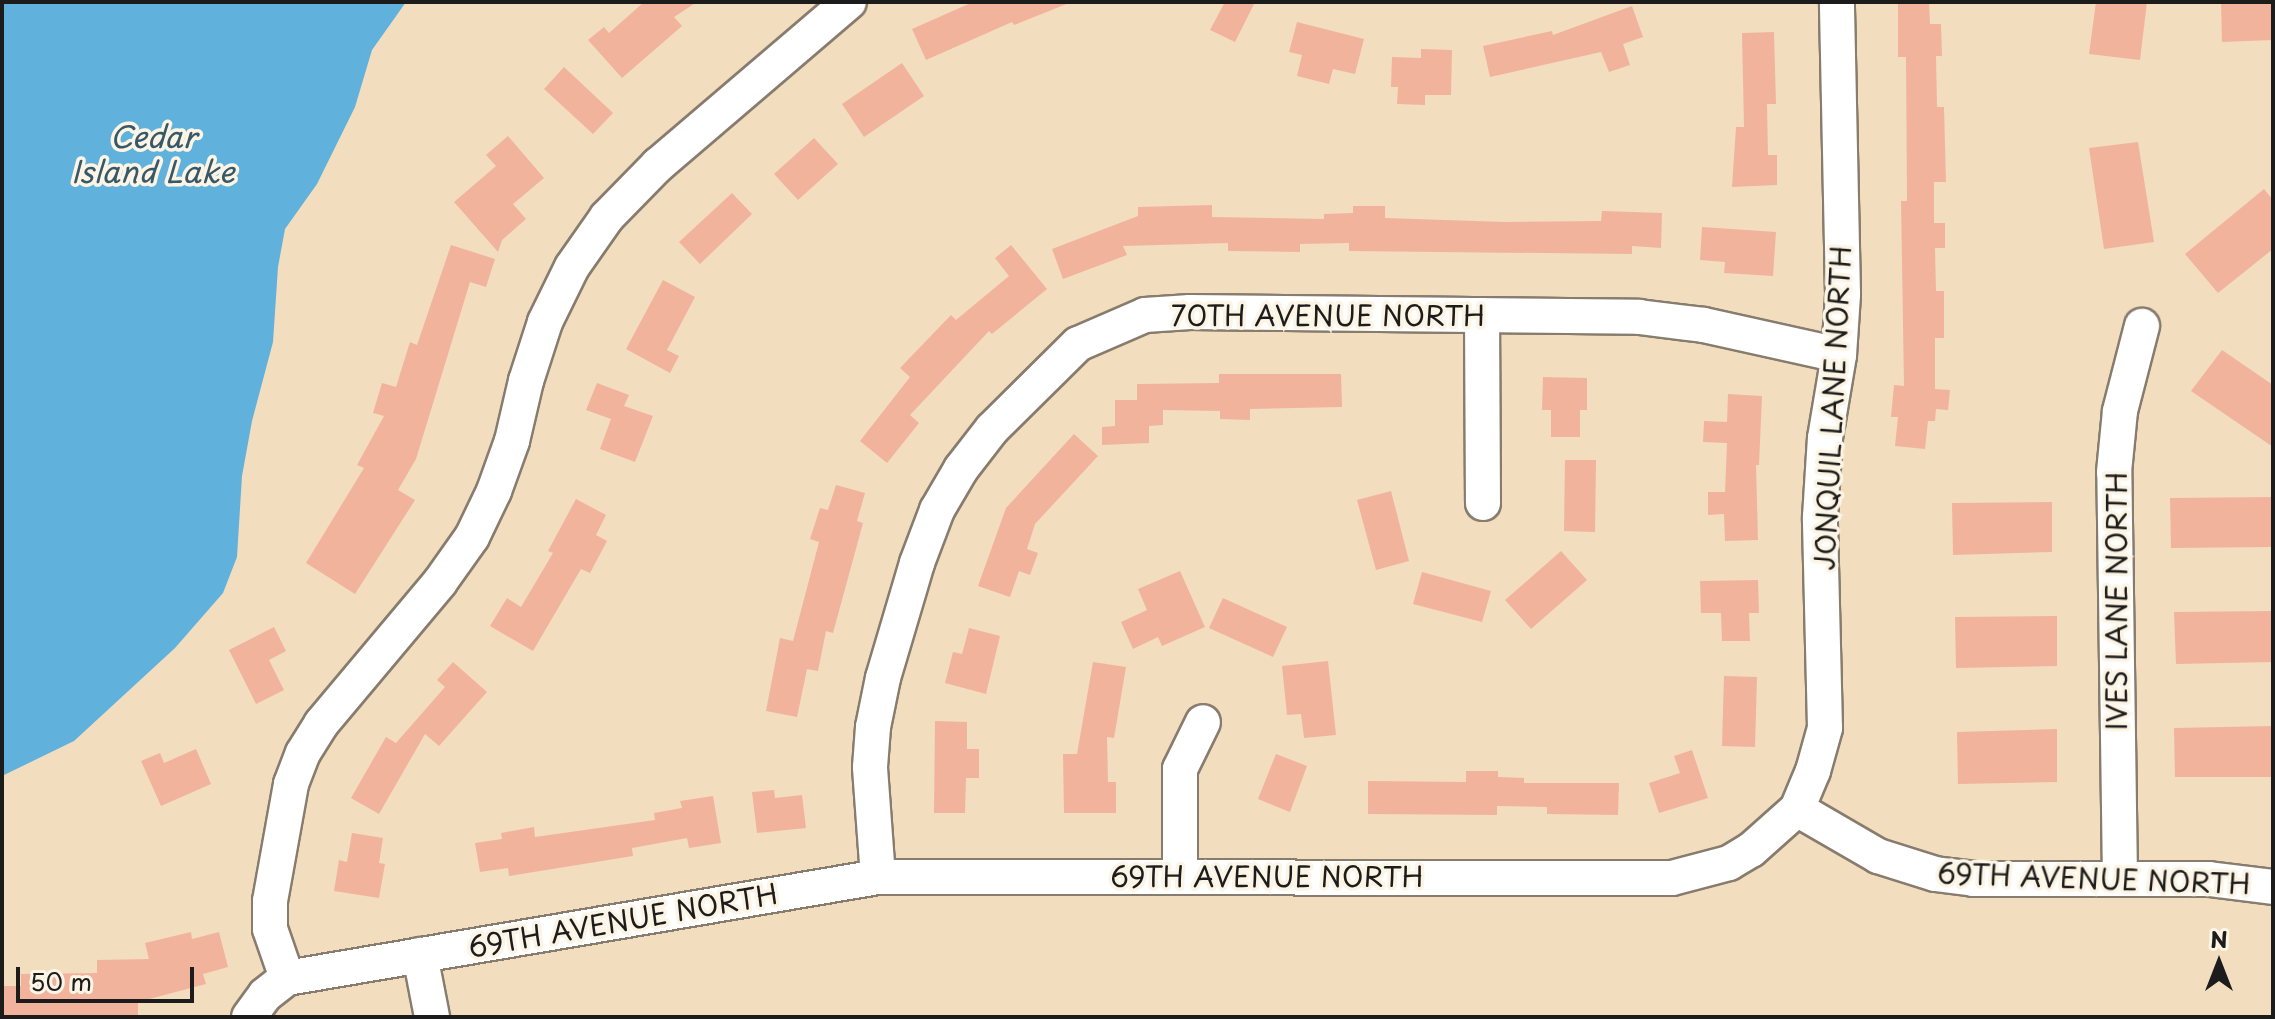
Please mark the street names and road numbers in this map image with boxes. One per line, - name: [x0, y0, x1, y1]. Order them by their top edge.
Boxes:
- street label: JONQUIL LANE NORTH: [1807, 244, 1857, 572]
- street label: 70TH AVENUE NORTH: [1171, 298, 1485, 332]
- street label: IVES LANE NORTH: [2099, 471, 2133, 731]
- street label: 69TH AVENUE NORTH: [1937, 856, 2251, 900]
- street label: 69TH AVENUE NORTH: [1110, 859, 1424, 893]
- street label: 69TH AVENUE NORTH: [466, 876, 780, 964]

